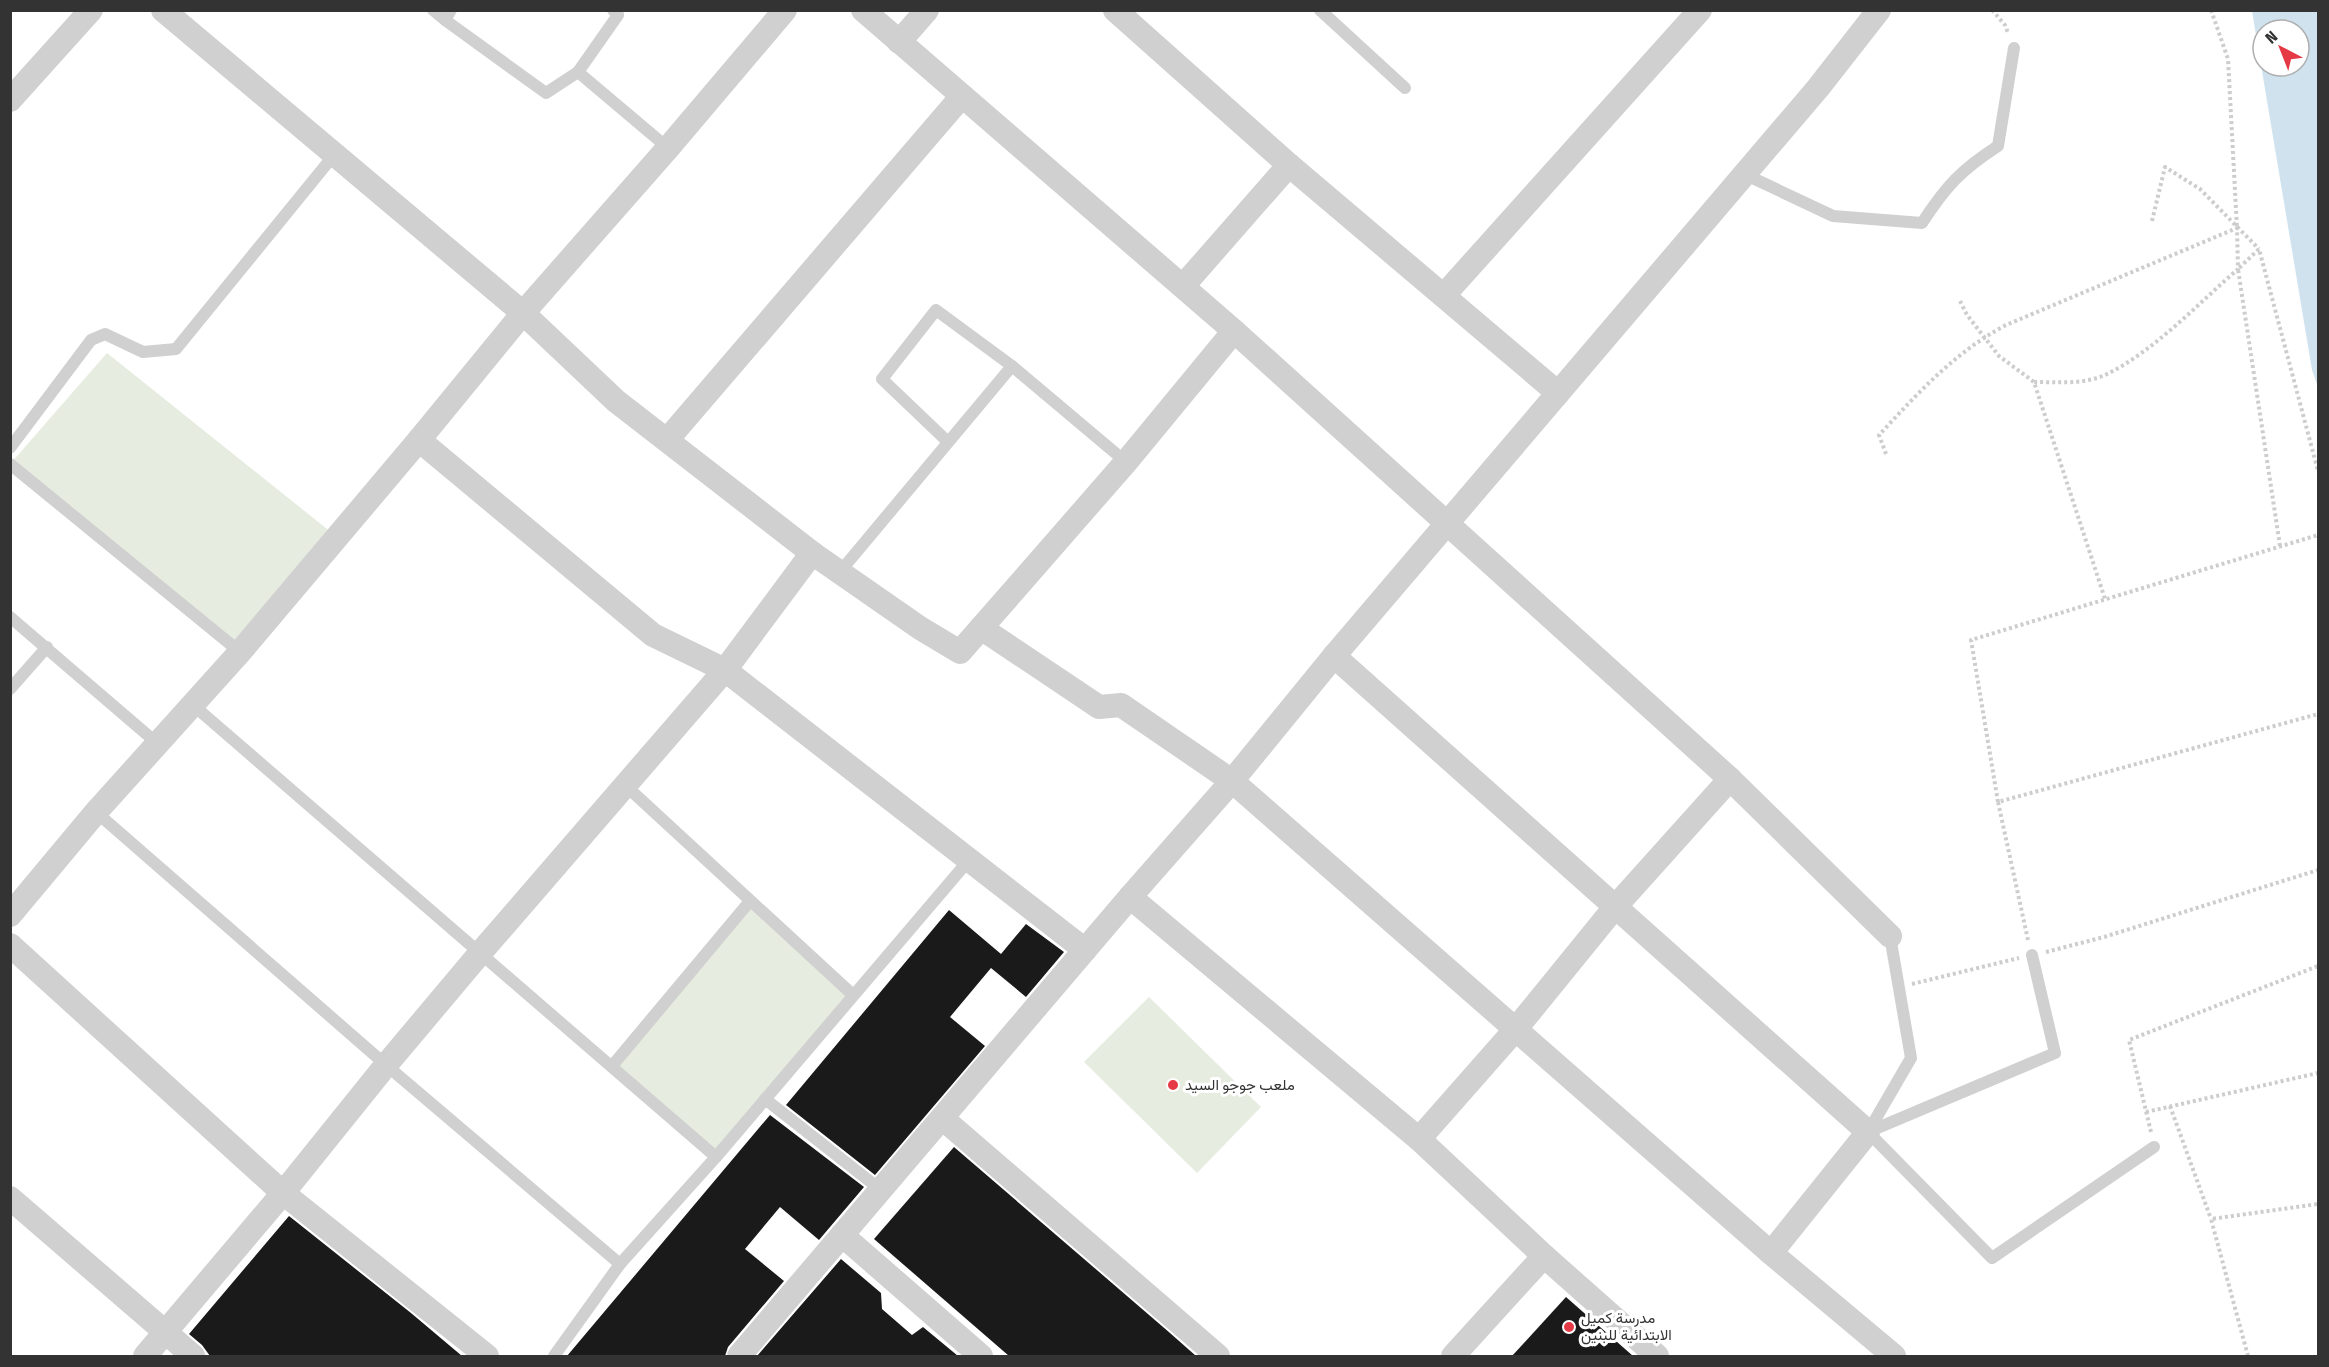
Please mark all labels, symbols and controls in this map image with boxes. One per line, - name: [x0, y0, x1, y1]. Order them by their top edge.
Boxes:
- north arrow: [2251, 18, 2311, 78]
- text: N: [2261, 27, 2281, 47]
- place label: ملعب جوجو السيد: [1185, 1076, 1295, 1094]
- marker: ملعب جوجو السيد: [1166, 1078, 1180, 1092]
- place label: مدرسة كميل الابتدائية للبنين: [1581, 1309, 1672, 1345]
- marker: مدرسة كميل الابتدائية للبنين: [1562, 1320, 1576, 1334]

